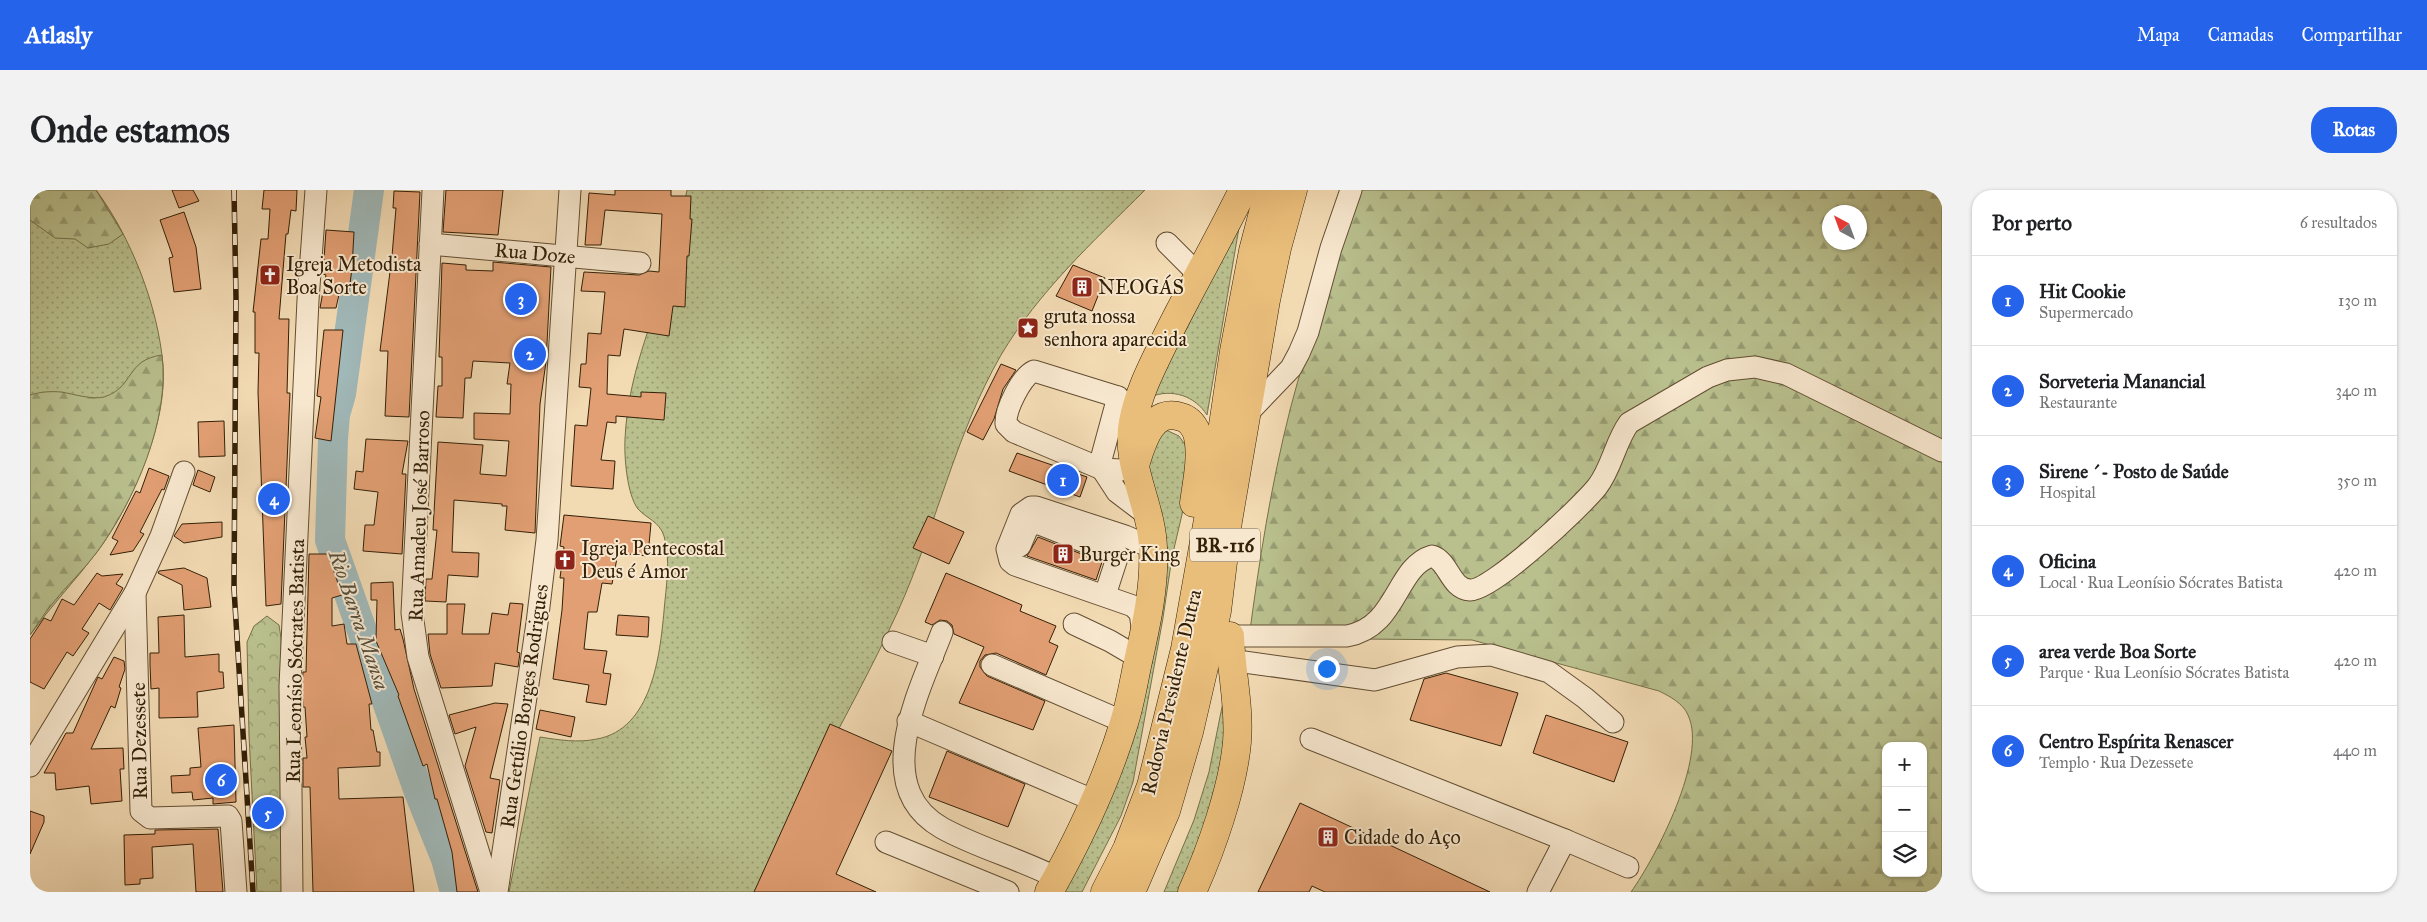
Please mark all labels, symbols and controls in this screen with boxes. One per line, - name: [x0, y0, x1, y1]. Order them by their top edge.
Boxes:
- text: Atlasly: [25, 20, 92, 50]
- text: Mapa: [2137, 24, 2180, 46]
- text: Camadas: [2208, 24, 2274, 46]
- text: Compartilhar: [2302, 24, 2402, 46]
- button: Rotas: [2311, 107, 2397, 153]
- text: Onde estamos: [30, 109, 230, 152]
- north arrow: [1822, 205, 1867, 250]
- text: Por perto: [1992, 210, 2072, 236]
- text: 6 resultados: [2300, 213, 2377, 232]
- street label: Rua Doze: [494, 238, 576, 268]
- place label: Igreja Metodista Boa Sorte: [286, 252, 422, 299]
- church icon: Igreja Metodista Boa Sorte: [258, 263, 282, 287]
- place label: NEOGÁS: [1098, 274, 1184, 299]
- building icon: NEOGÁS: [1070, 275, 1094, 299]
- pin: 3: [505, 280, 537, 318]
- text: Hit Cookie: [2039, 280, 2126, 303]
- text: 1: [2005, 291, 2011, 310]
- text: 130 m: [2338, 291, 2377, 310]
- text: Supermercado: [2039, 303, 2133, 322]
- place label: gruta nossa senhora aparecida: [1044, 304, 1187, 351]
- place icon: gruta nossa senhora aparecida: [1016, 316, 1040, 340]
- pin: 2: [514, 335, 546, 373]
- text: Sorveteria Manancial: [2039, 370, 2205, 393]
- text: 2: [2004, 381, 2012, 400]
- text: 340 m: [2335, 381, 2377, 400]
- text: Restaurante: [2039, 393, 2117, 412]
- street label: Rua Amadeu José Barroso: [403, 410, 436, 622]
- text: Sirene ´- Posto de Saúde: [2039, 460, 2229, 483]
- pin: 1: [1047, 461, 1079, 499]
- text: 3: [2005, 471, 2011, 490]
- text: 350 m: [2337, 471, 2377, 490]
- pin: 4: [258, 480, 290, 518]
- text: Hospital: [2039, 483, 2096, 502]
- road number: BR-116: [1190, 528, 1260, 562]
- place label: Igreja Pentecostal Deus é Amor: [581, 536, 725, 583]
- street label: Rua Leonísio Sócrates Batista: [281, 538, 309, 783]
- building icon: Burger King: [1051, 542, 1075, 566]
- place label: Burger King: [1079, 542, 1180, 567]
- water label: Rio Barra Mansa: [323, 546, 395, 693]
- church icon: Igreja Pentecostal Deus é Amor: [553, 548, 577, 572]
- text: Oficina: [2039, 550, 2096, 573]
- text: 4: [2004, 561, 2012, 580]
- text: 420 m: [2334, 561, 2377, 580]
- text: Local · Rua Leonísio Sócrates Batista: [2039, 573, 2283, 592]
- street label: Rua Getúlio Borges Rodrigues: [495, 582, 554, 830]
- street label: Rodovia Presidente Dutra: [1136, 586, 1206, 797]
- text: area verde Boa Sorte: [2039, 640, 2196, 663]
- text: 5: [2004, 651, 2012, 670]
- text: 420 m: [2334, 651, 2377, 670]
- your location: [1314, 656, 1340, 682]
- text: Parque · Rua Leonísio Sócrates Batista: [2039, 663, 2289, 682]
- street label: Rua Dezessete: [126, 682, 152, 800]
- text: Centro Espírita Renascer: [2039, 730, 2233, 753]
- text: 6: [2004, 741, 2012, 760]
- text: 440 m: [2333, 741, 2377, 760]
- map controls: [1882, 742, 1927, 877]
- button: +: [1882, 742, 1927, 787]
- text: Templo · Rua Dezessete: [2039, 753, 2193, 772]
- pin: 6: [205, 761, 237, 799]
- button: −: [1882, 787, 1927, 832]
- pin: 5: [252, 794, 284, 832]
- building icon: Cidade do Aço: [1316, 825, 1340, 849]
- place label: Cidade do Aço: [1344, 825, 1461, 849]
- button: layers: [1882, 832, 1927, 877]

